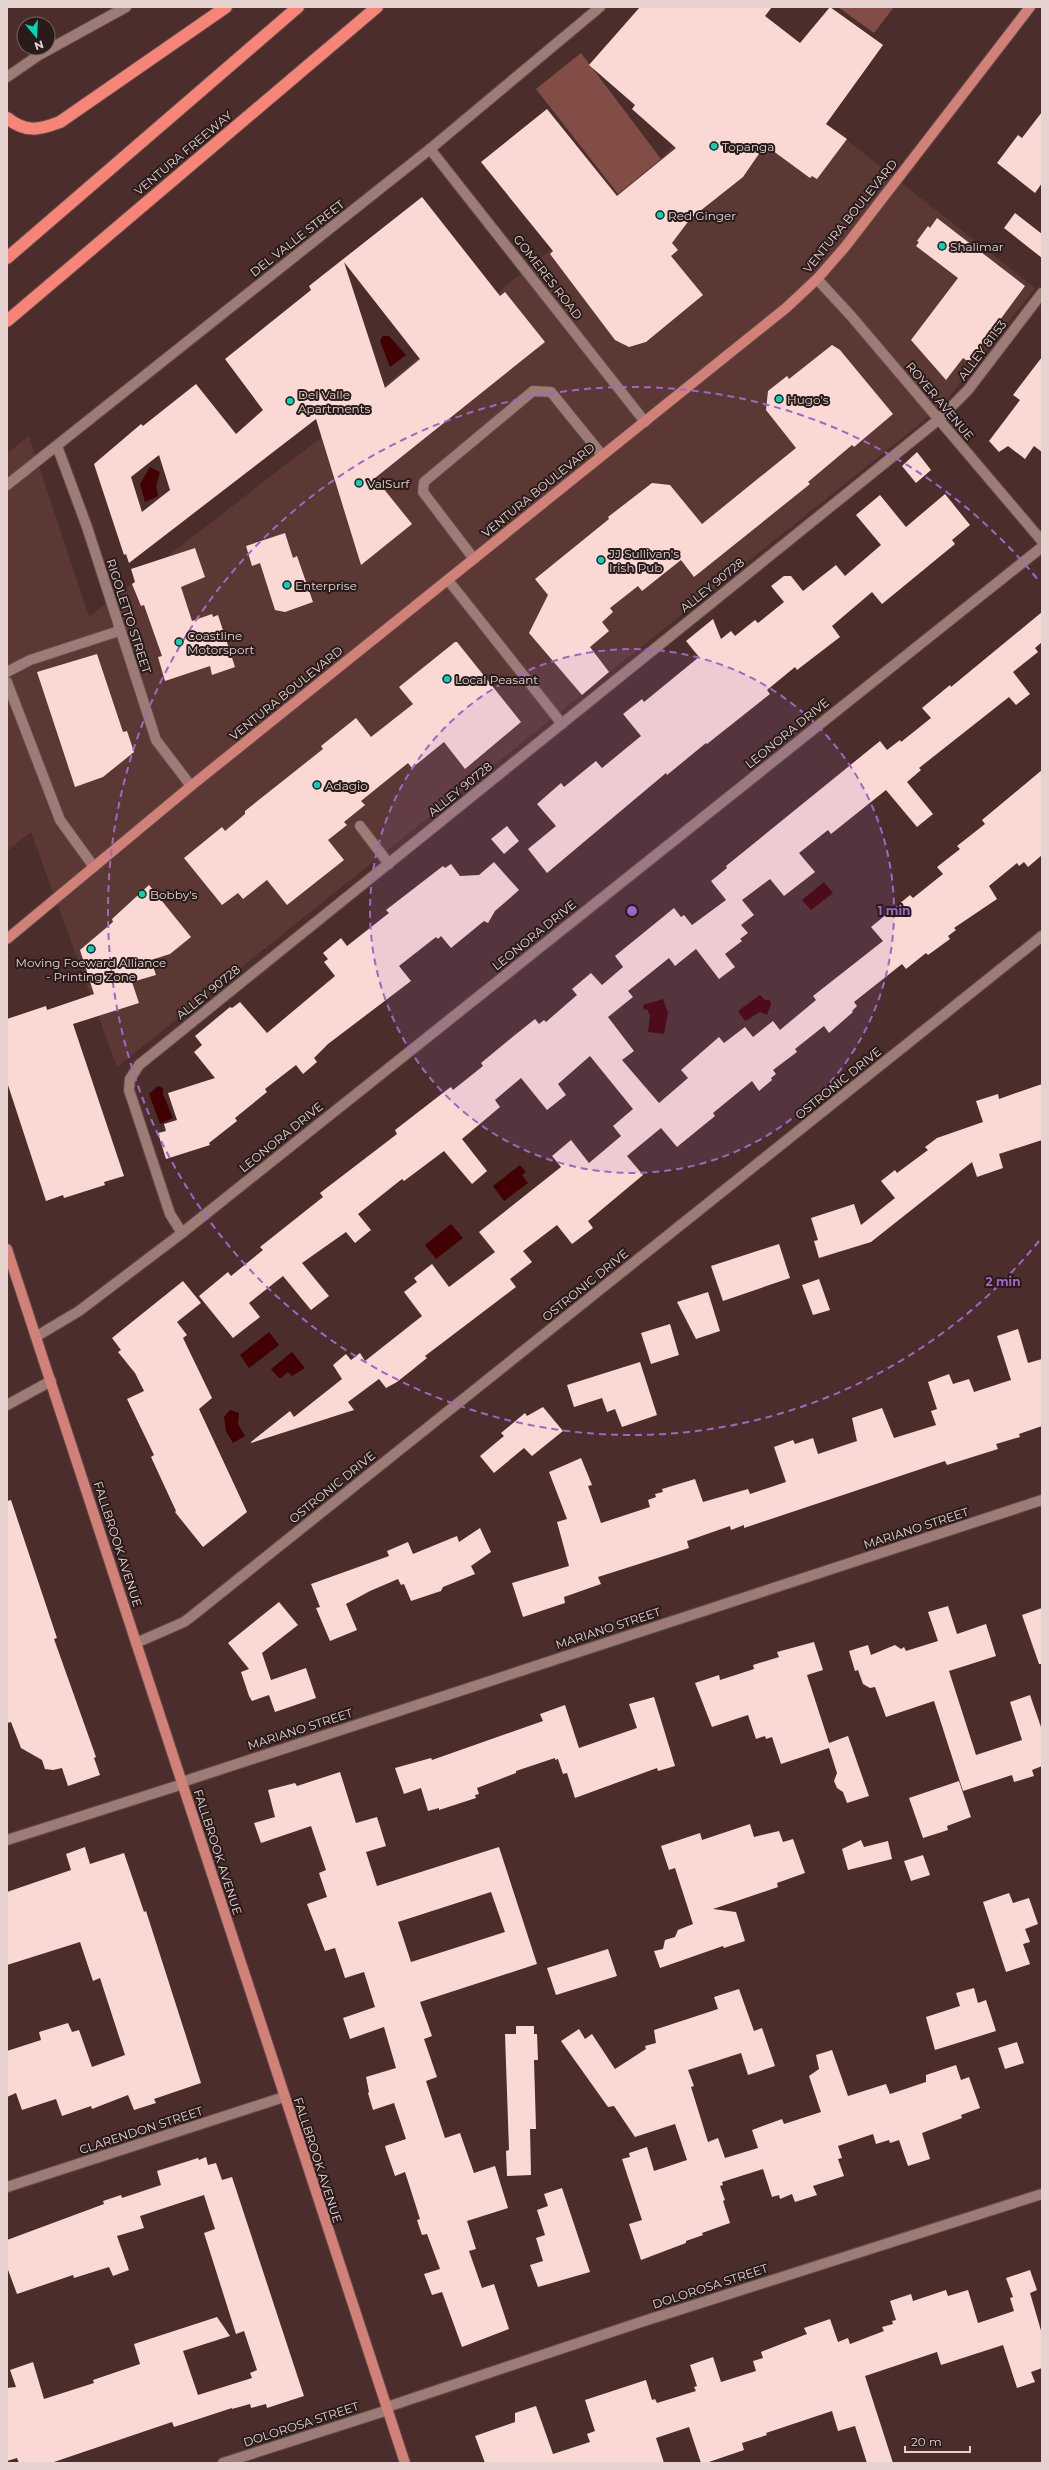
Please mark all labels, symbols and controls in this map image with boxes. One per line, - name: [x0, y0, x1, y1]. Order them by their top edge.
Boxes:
- north arrow: [16, 16, 56, 56]
- text: N: [33, 37, 45, 54]
- street label: VENTURA FREEWAY: [131, 107, 235, 198]
- place label: Topanga: [722, 139, 774, 154]
- marker: Topanga: [709, 141, 719, 151]
- street label: VENTURA BOULEVARD: [800, 156, 900, 276]
- street label: DEL VALLE STREET: [247, 196, 347, 280]
- place label: Red Ginger: [668, 208, 736, 223]
- marker: Red Ginger: [655, 210, 665, 220]
- street label: GOMERES ROAD: [510, 232, 586, 322]
- place label: Shalimar: [950, 239, 1004, 254]
- marker: Shalimar: [937, 241, 947, 251]
- street label: ALLEY 81153: [955, 317, 1010, 383]
- street label: ROYER AVENUE: [903, 359, 977, 443]
- place label: Del Valle Apartments: [298, 387, 371, 416]
- place label: Hugo's: [787, 392, 829, 407]
- marker: Hugo's: [774, 394, 784, 404]
- marker: Del Valle Apartments: [285, 396, 295, 406]
- street label: VENTURA BOULEVARD: [478, 440, 598, 540]
- place label: ValSurf: [367, 476, 410, 491]
- marker: ValSurf: [354, 478, 364, 488]
- place label: JJ Sullivan's Irish Pub: [608, 546, 679, 575]
- street label: ALLEY 90728: [677, 554, 747, 615]
- marker: JJ Sullivan's Irish Pub: [596, 555, 606, 565]
- street label: RIGOLETTO STREET: [103, 557, 155, 675]
- place label: Enterprise: [295, 578, 357, 593]
- marker: Enterprise: [282, 580, 292, 590]
- place label: Coastline Motorsport: [187, 628, 254, 657]
- marker: Coastline Motorsport: [174, 637, 184, 647]
- street label: VENTURA BOULEVARD: [226, 643, 346, 743]
- place label: Local Peasant: [455, 672, 538, 687]
- marker: Local Peasant: [442, 674, 452, 684]
- street label: LEONORA DRIVE: [742, 695, 832, 771]
- street label: ALLEY 90728: [425, 758, 495, 819]
- place label: Adagio: [325, 778, 368, 793]
- marker: Adagio: [312, 780, 322, 790]
- place label: Bobby's: [150, 887, 198, 902]
- marker: Bobby's: [137, 889, 147, 899]
- street label: LEONORA DRIVE: [489, 897, 579, 973]
- text: 1 min: [878, 903, 910, 918]
- centre of rings: [625, 904, 639, 918]
- marker: Moving Foeward Alliance - Printing Zone: [86, 944, 96, 954]
- place label: Moving Foeward Alliance - Printing Zone: [16, 955, 166, 984]
- street label: ALLEY 90728: [173, 961, 243, 1022]
- street label: OSTRONIC DRIVE: [792, 1044, 884, 1122]
- street label: LEONORA DRIVE: [236, 1099, 326, 1175]
- street label: OSTRONIC DRIVE: [539, 1246, 631, 1324]
- text: 2 min: [986, 1274, 1020, 1289]
- street label: OSTRONIC DRIVE: [286, 1448, 378, 1526]
- street label: FALLBROOK AVENUE: [91, 1479, 145, 1609]
- street label: MARIANO STREET: [862, 1504, 971, 1552]
- street label: MARIANO STREET: [554, 1604, 663, 1652]
- street label: MARIANO STREET: [246, 1705, 355, 1753]
- street label: FALLBROOK AVENUE: [191, 1787, 245, 1917]
- street label: FALLBROOK AVENUE: [291, 2095, 345, 2225]
- street label: CLARENDON STREET: [77, 2103, 205, 2157]
- street label: DOLOROSA STREET: [650, 2260, 770, 2312]
- street label: DOLOROSA STREET: [241, 2398, 361, 2450]
- scale bar: [905, 2428, 970, 2454]
- text: 20 m: [911, 2434, 942, 2449]

